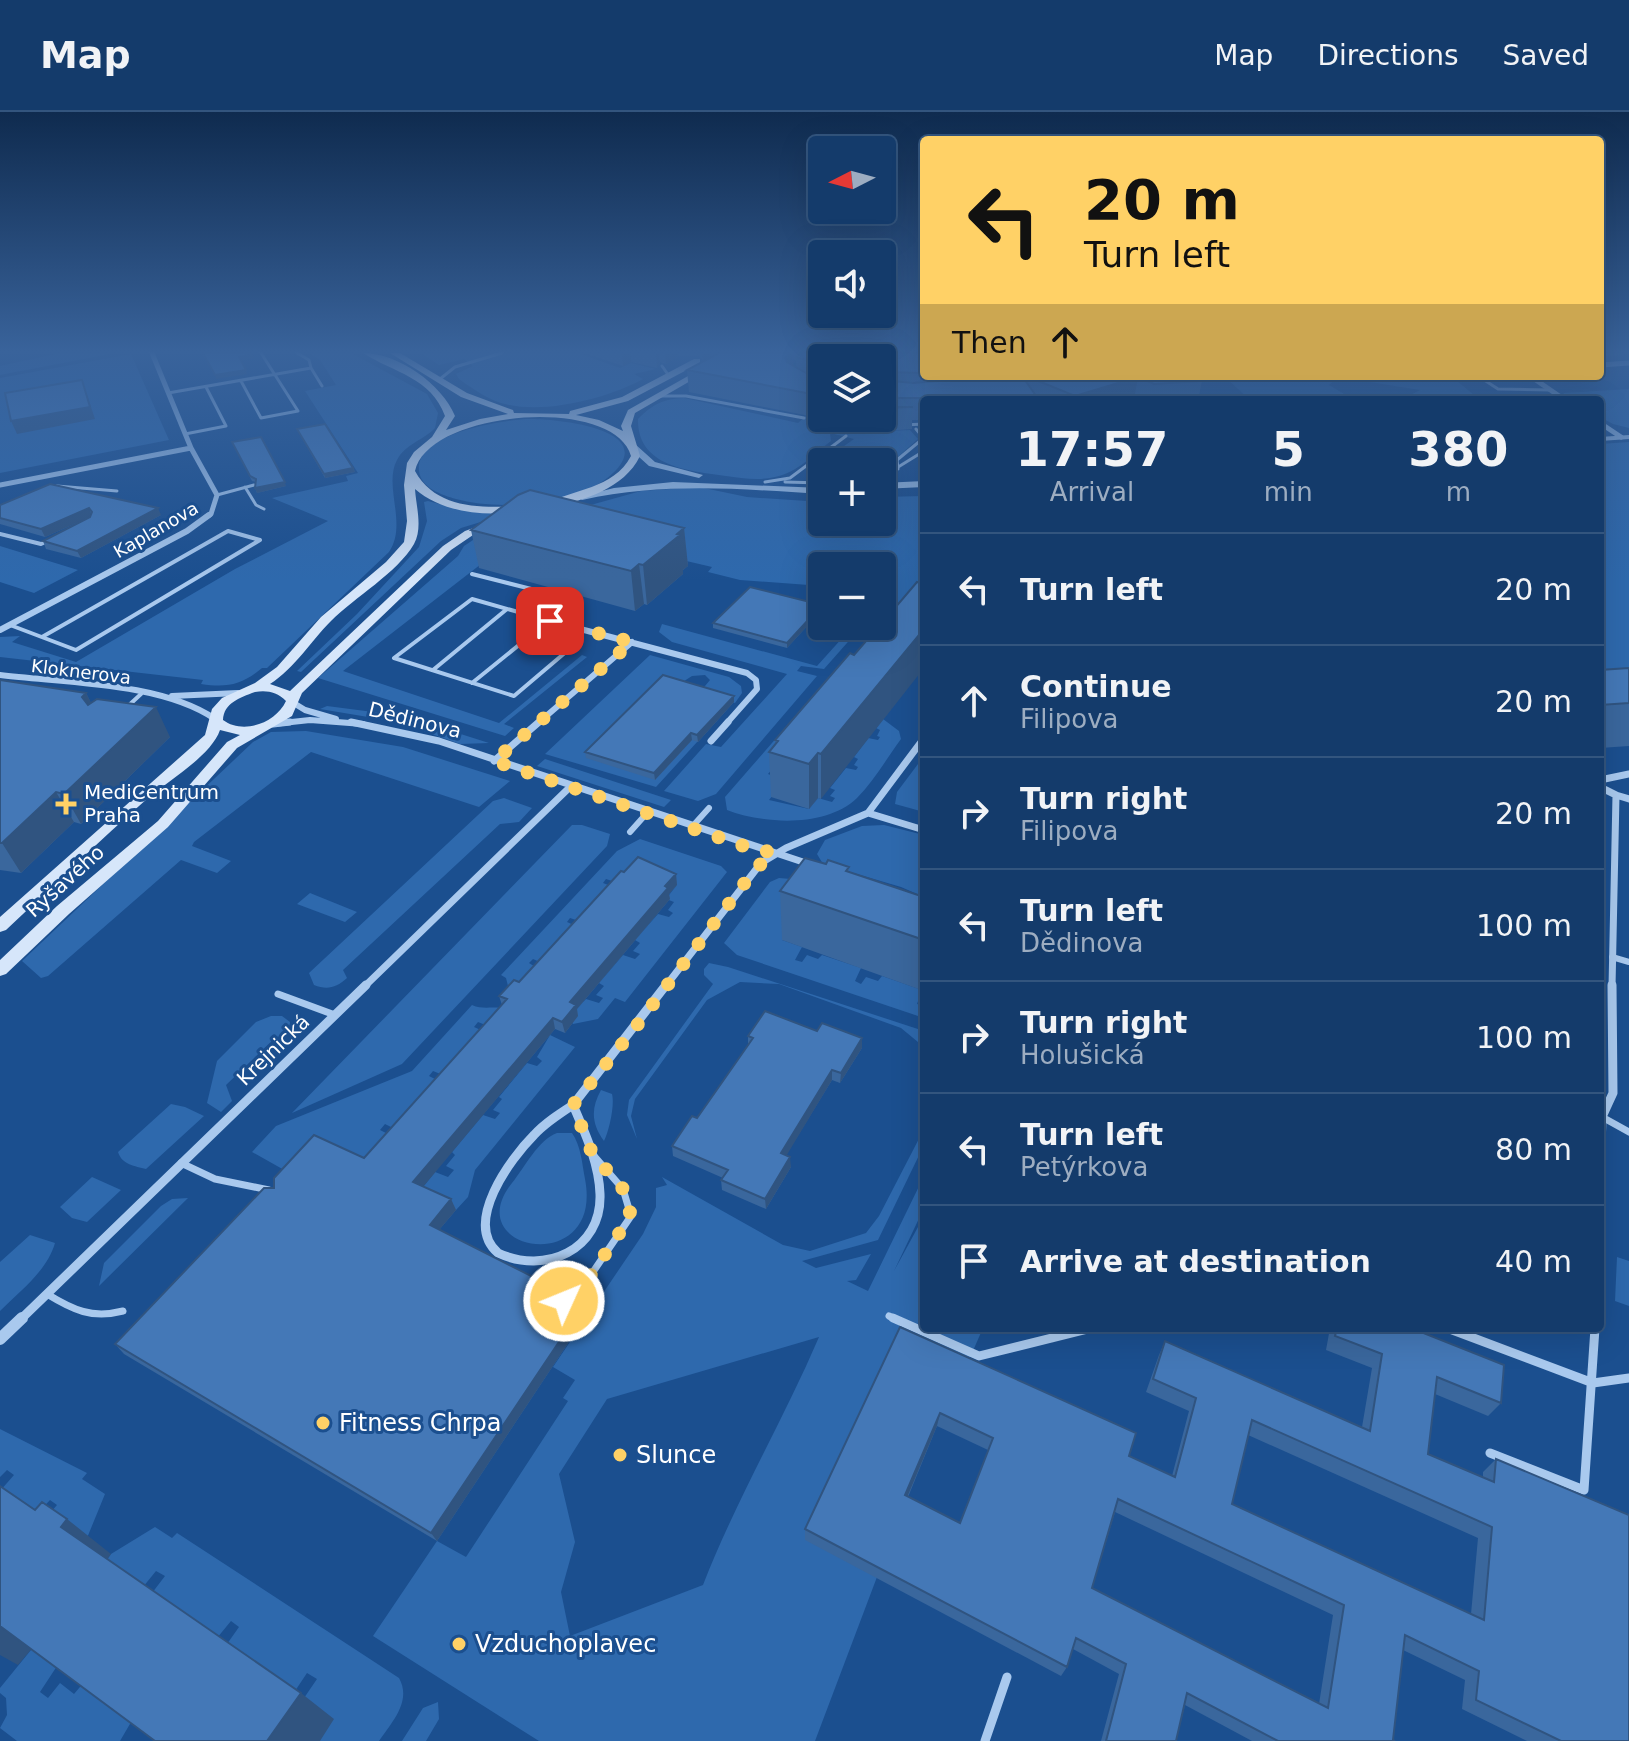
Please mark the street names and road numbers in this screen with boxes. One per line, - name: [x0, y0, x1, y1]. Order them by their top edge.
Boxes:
- street label: Kaplanova: [110, 497, 202, 562]
- street label: Kloknerova: [30, 655, 132, 688]
- street label: Dědinova: [366, 697, 464, 743]
- street label: Ryšavého: [21, 840, 109, 922]
- street label: Krejnická: [232, 1010, 314, 1090]

